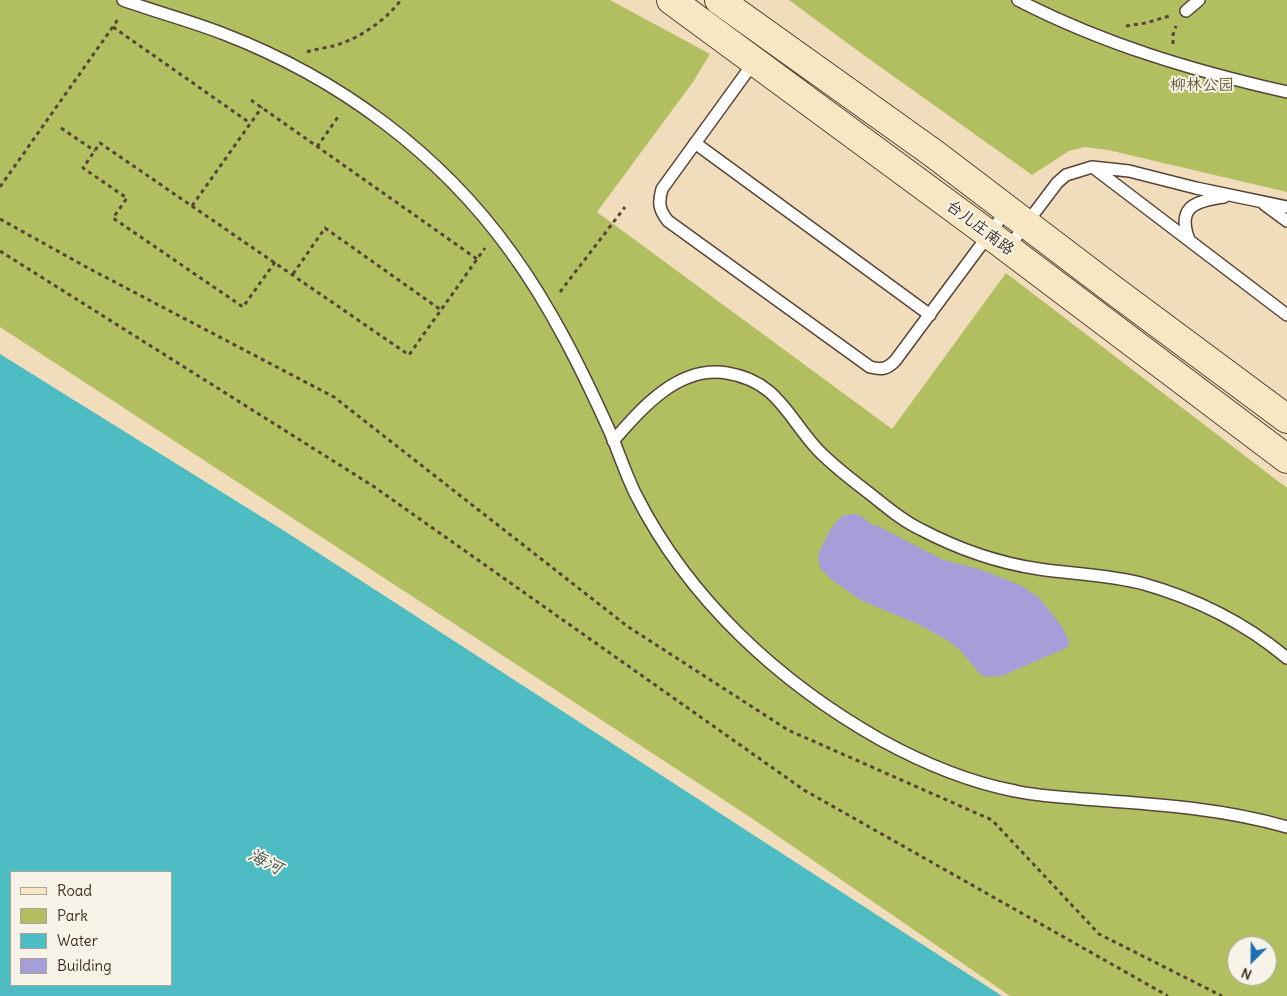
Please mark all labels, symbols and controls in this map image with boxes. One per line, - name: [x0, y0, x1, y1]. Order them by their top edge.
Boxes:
- park label: 柳林公园: [1170, 75, 1234, 95]
- street label: 台儿庄南路: [942, 196, 1018, 260]
- water label: 海河: [244, 844, 286, 880]
- legend: [10, 871, 172, 986]
- text: Road: [57, 881, 92, 900]
- text: Park: [57, 906, 88, 925]
- text: Water: [57, 931, 98, 950]
- north arrow: [1227, 936, 1277, 986]
- text: Building: [57, 956, 112, 975]
- text: N: [1239, 964, 1255, 984]

